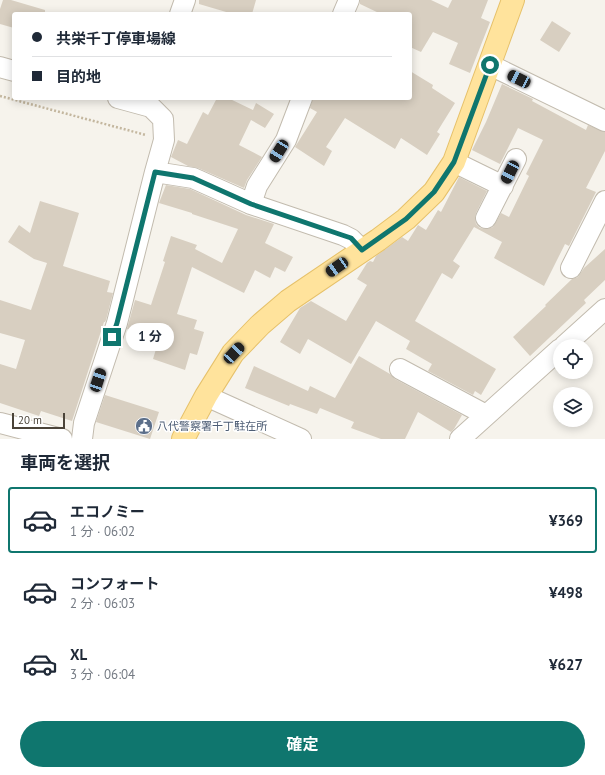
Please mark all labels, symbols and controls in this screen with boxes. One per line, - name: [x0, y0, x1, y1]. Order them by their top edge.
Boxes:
- text: 共栄千丁停車場線: [56, 29, 176, 48]
- route start: [481, 56, 499, 74]
- text: 目的地: [56, 67, 101, 86]
- car: [506, 68, 532, 90]
- car: [268, 138, 290, 164]
- car: [499, 159, 521, 185]
- car: [324, 255, 350, 279]
- callout: 1 分: [126, 323, 174, 351]
- route end: [103, 328, 121, 346]
- text: 1 分: [138, 328, 162, 345]
- map controls: [553, 339, 593, 427]
- button: locate: [553, 339, 593, 379]
- car: [221, 340, 247, 366]
- car: [89, 367, 107, 393]
- button: layers: [553, 387, 593, 427]
- scale bar: [12, 411, 65, 430]
- text: 20 m: [18, 413, 42, 427]
- public building icon: 八代警察署千丁駐在所: [134, 416, 154, 436]
- place label: 八代警察署千丁駐在所: [157, 419, 268, 433]
- text: 車両を選択: [20, 451, 110, 474]
- icon: car: [22, 502, 58, 538]
- text: エコノミー: [70, 502, 145, 521]
- text: ¥369: [549, 511, 583, 530]
- text: 1 分 · 06:02: [70, 523, 135, 540]
- icon: car: [22, 574, 58, 610]
- text: コンフォート: [70, 574, 160, 593]
- text: ¥498: [549, 583, 583, 602]
- text: 2 分 · 06:03: [70, 595, 135, 612]
- text: XL: [70, 645, 87, 664]
- icon: car: [22, 646, 58, 682]
- text: ¥627: [549, 655, 583, 674]
- text: 3 分 · 06:04: [70, 666, 135, 683]
- button: 確定: [20, 721, 585, 767]

